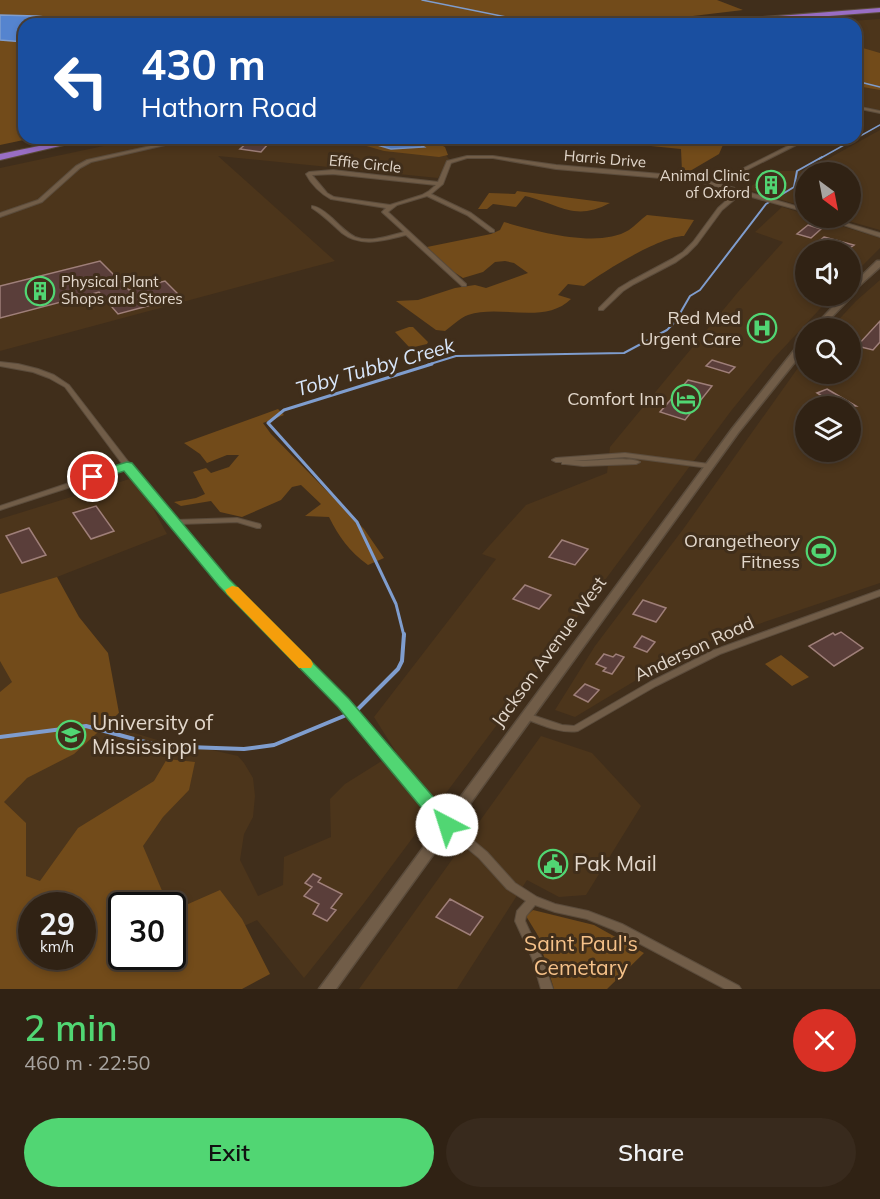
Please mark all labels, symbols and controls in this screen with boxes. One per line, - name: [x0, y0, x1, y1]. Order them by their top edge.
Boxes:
- text: 430 m: [141, 38, 266, 91]
- icon: left: [42, 42, 120, 120]
- text: Hathorn Road: [141, 90, 317, 124]
- street label: Harris Drive: [563, 145, 647, 172]
- street label: Effie Circle: [328, 150, 402, 177]
- north arrow: [795, 162, 861, 228]
- map controls: [795, 162, 861, 462]
- place label: Animal Clinic of Oxford: [660, 166, 750, 202]
- building icon: Animal Clinic of Oxford: [755, 169, 787, 201]
- button: sound: [795, 240, 861, 306]
- place label: Physical Plant Shops and Stores: [61, 272, 183, 308]
- building icon: Physical Plant Shops and Stores: [24, 275, 56, 307]
- place label: Red Med Urgent Care: [640, 306, 741, 350]
- hospital icon: Red Med Urgent Care: [746, 312, 778, 344]
- button: search: [795, 318, 861, 384]
- water label: Toby Tubby Creek: [292, 332, 458, 401]
- hotel icon: Comfort Inn: [670, 383, 702, 415]
- place label: Comfort Inn: [567, 387, 665, 410]
- button: layers: [795, 396, 861, 462]
- pin: [67, 451, 118, 502]
- icon: arrive: [76, 460, 109, 493]
- place label: Orangetheory Fitness: [684, 529, 800, 573]
- sports icon: Orangetheory Fitness: [805, 535, 837, 567]
- street label: Jackson Avenue West: [486, 572, 611, 731]
- street label: Anderson Road: [630, 611, 757, 686]
- place label: University of Mississippi: [92, 709, 214, 759]
- school or university icon: University of Mississippi: [55, 719, 87, 751]
- position arrow: [415, 793, 479, 857]
- public building icon: Pak Mail: [537, 848, 569, 880]
- place label: Pak Mail: [574, 850, 657, 876]
- speed limit sign: 30: [108, 892, 186, 970]
- text: 29: [39, 905, 75, 943]
- park label: Saint Paul's Cemetary: [524, 930, 638, 980]
- text: km/h: [40, 937, 74, 956]
- text: 2 min: [24, 1005, 118, 1050]
- button: close: [793, 1009, 856, 1072]
- text: 460 m · 22:50: [24, 1050, 150, 1075]
- button: Exit: [24, 1118, 434, 1187]
- button: Share: [446, 1118, 856, 1187]

